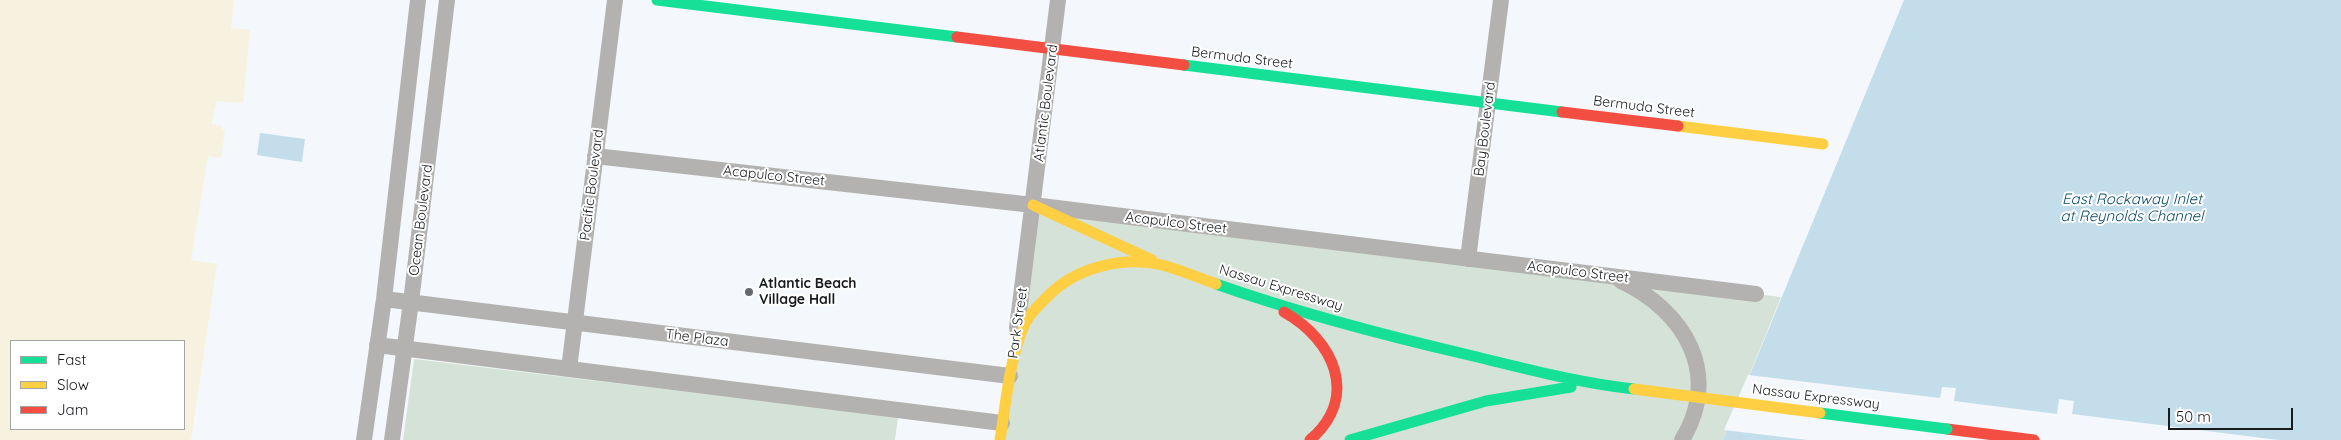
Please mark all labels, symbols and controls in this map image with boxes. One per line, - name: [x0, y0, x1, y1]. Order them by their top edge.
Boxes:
- street label: Atlantic Boulevard: [1030, 43, 1062, 163]
- street label: Bermuda Street: [1190, 43, 1294, 73]
- street label: Bay Boulevard: [1471, 81, 1499, 177]
- street label: Bermuda Street: [1592, 92, 1696, 122]
- street label: Pacific Boulevard: [577, 128, 607, 242]
- street label: Acapulco Street: [722, 162, 826, 190]
- street label: Ocean Boulevard: [406, 163, 436, 277]
- water label: East Rockaway Inlet at Reynolds Channel: [2060, 190, 2204, 225]
- street label: Acapulco Street: [1124, 208, 1228, 238]
- street label: Acapulco Street: [1526, 257, 1630, 287]
- street label: Nassau Expressway: [1217, 261, 1345, 315]
- place label: Atlantic Beach Village Hall: [759, 276, 856, 308]
- marker: Atlantic Beach Village Hall: [743, 286, 755, 298]
- street label: Park Street: [1005, 286, 1031, 360]
- street label: The Plaza: [665, 326, 729, 350]
- legend: [10, 340, 185, 430]
- text: Fast: [57, 350, 86, 369]
- text: Slow: [57, 375, 89, 394]
- street label: Nassau Expressway: [1751, 381, 1881, 413]
- scale bar: [2171, 398, 2296, 430]
- text: Jam: [57, 400, 88, 419]
- text: 50 m: [2176, 407, 2211, 426]

